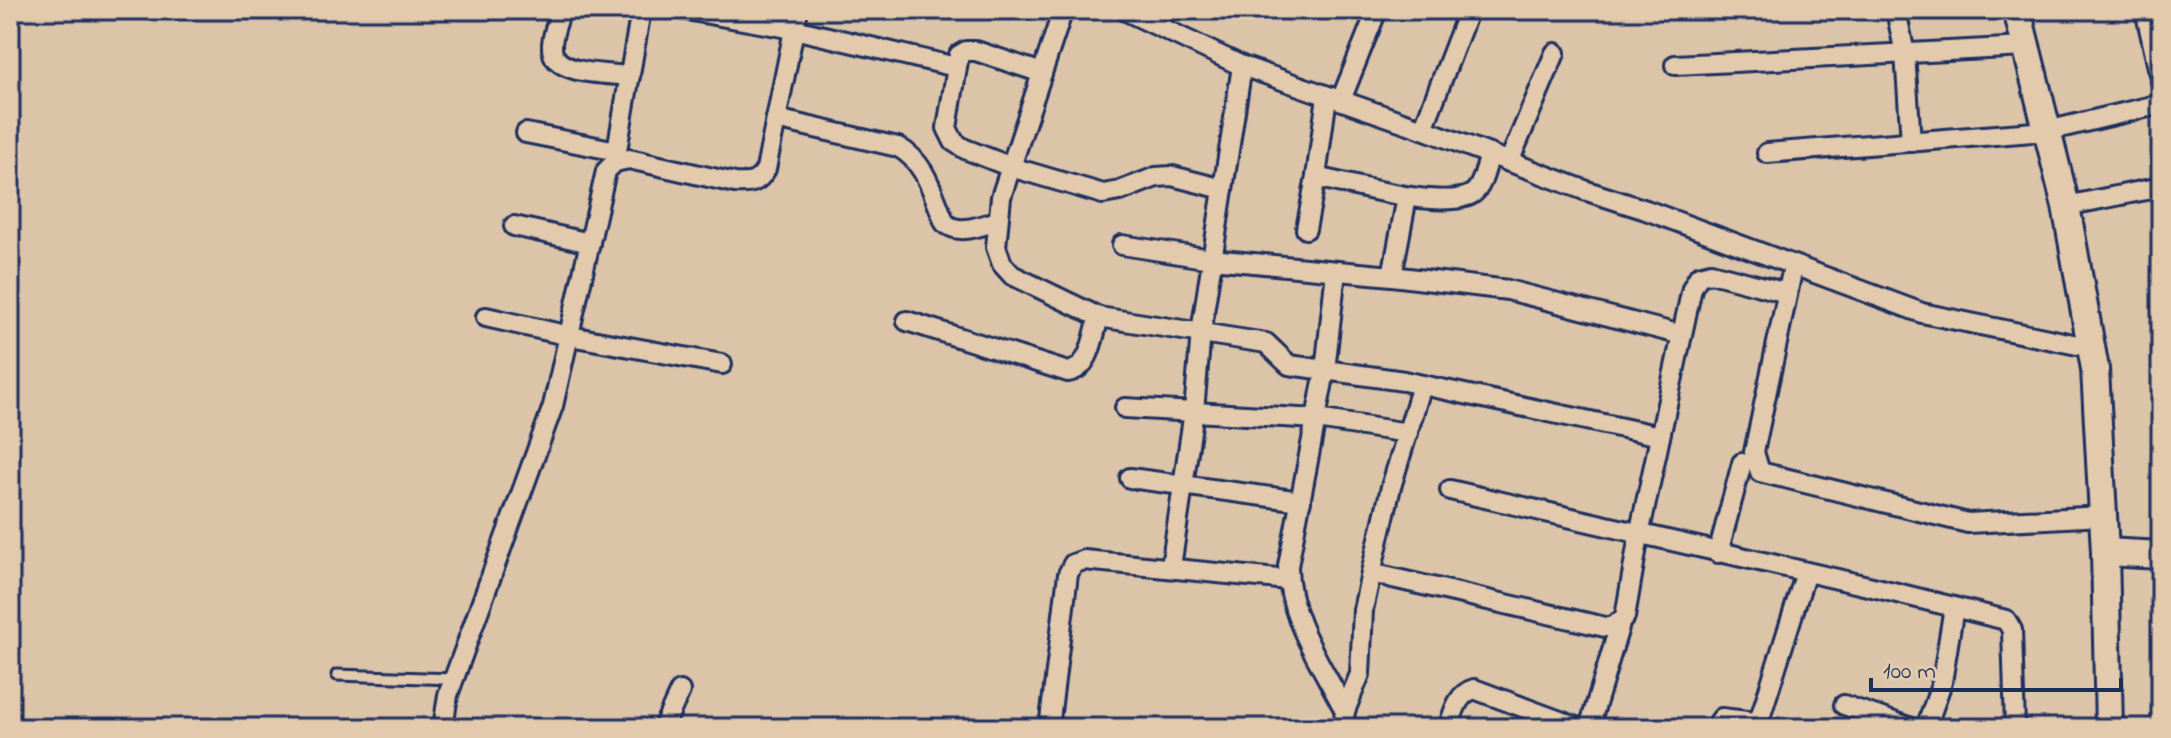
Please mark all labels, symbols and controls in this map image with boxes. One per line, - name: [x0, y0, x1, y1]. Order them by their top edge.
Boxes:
- scale bar: [1871, 642, 2121, 692]
- text: 100 m: [1883, 655, 1936, 690]

